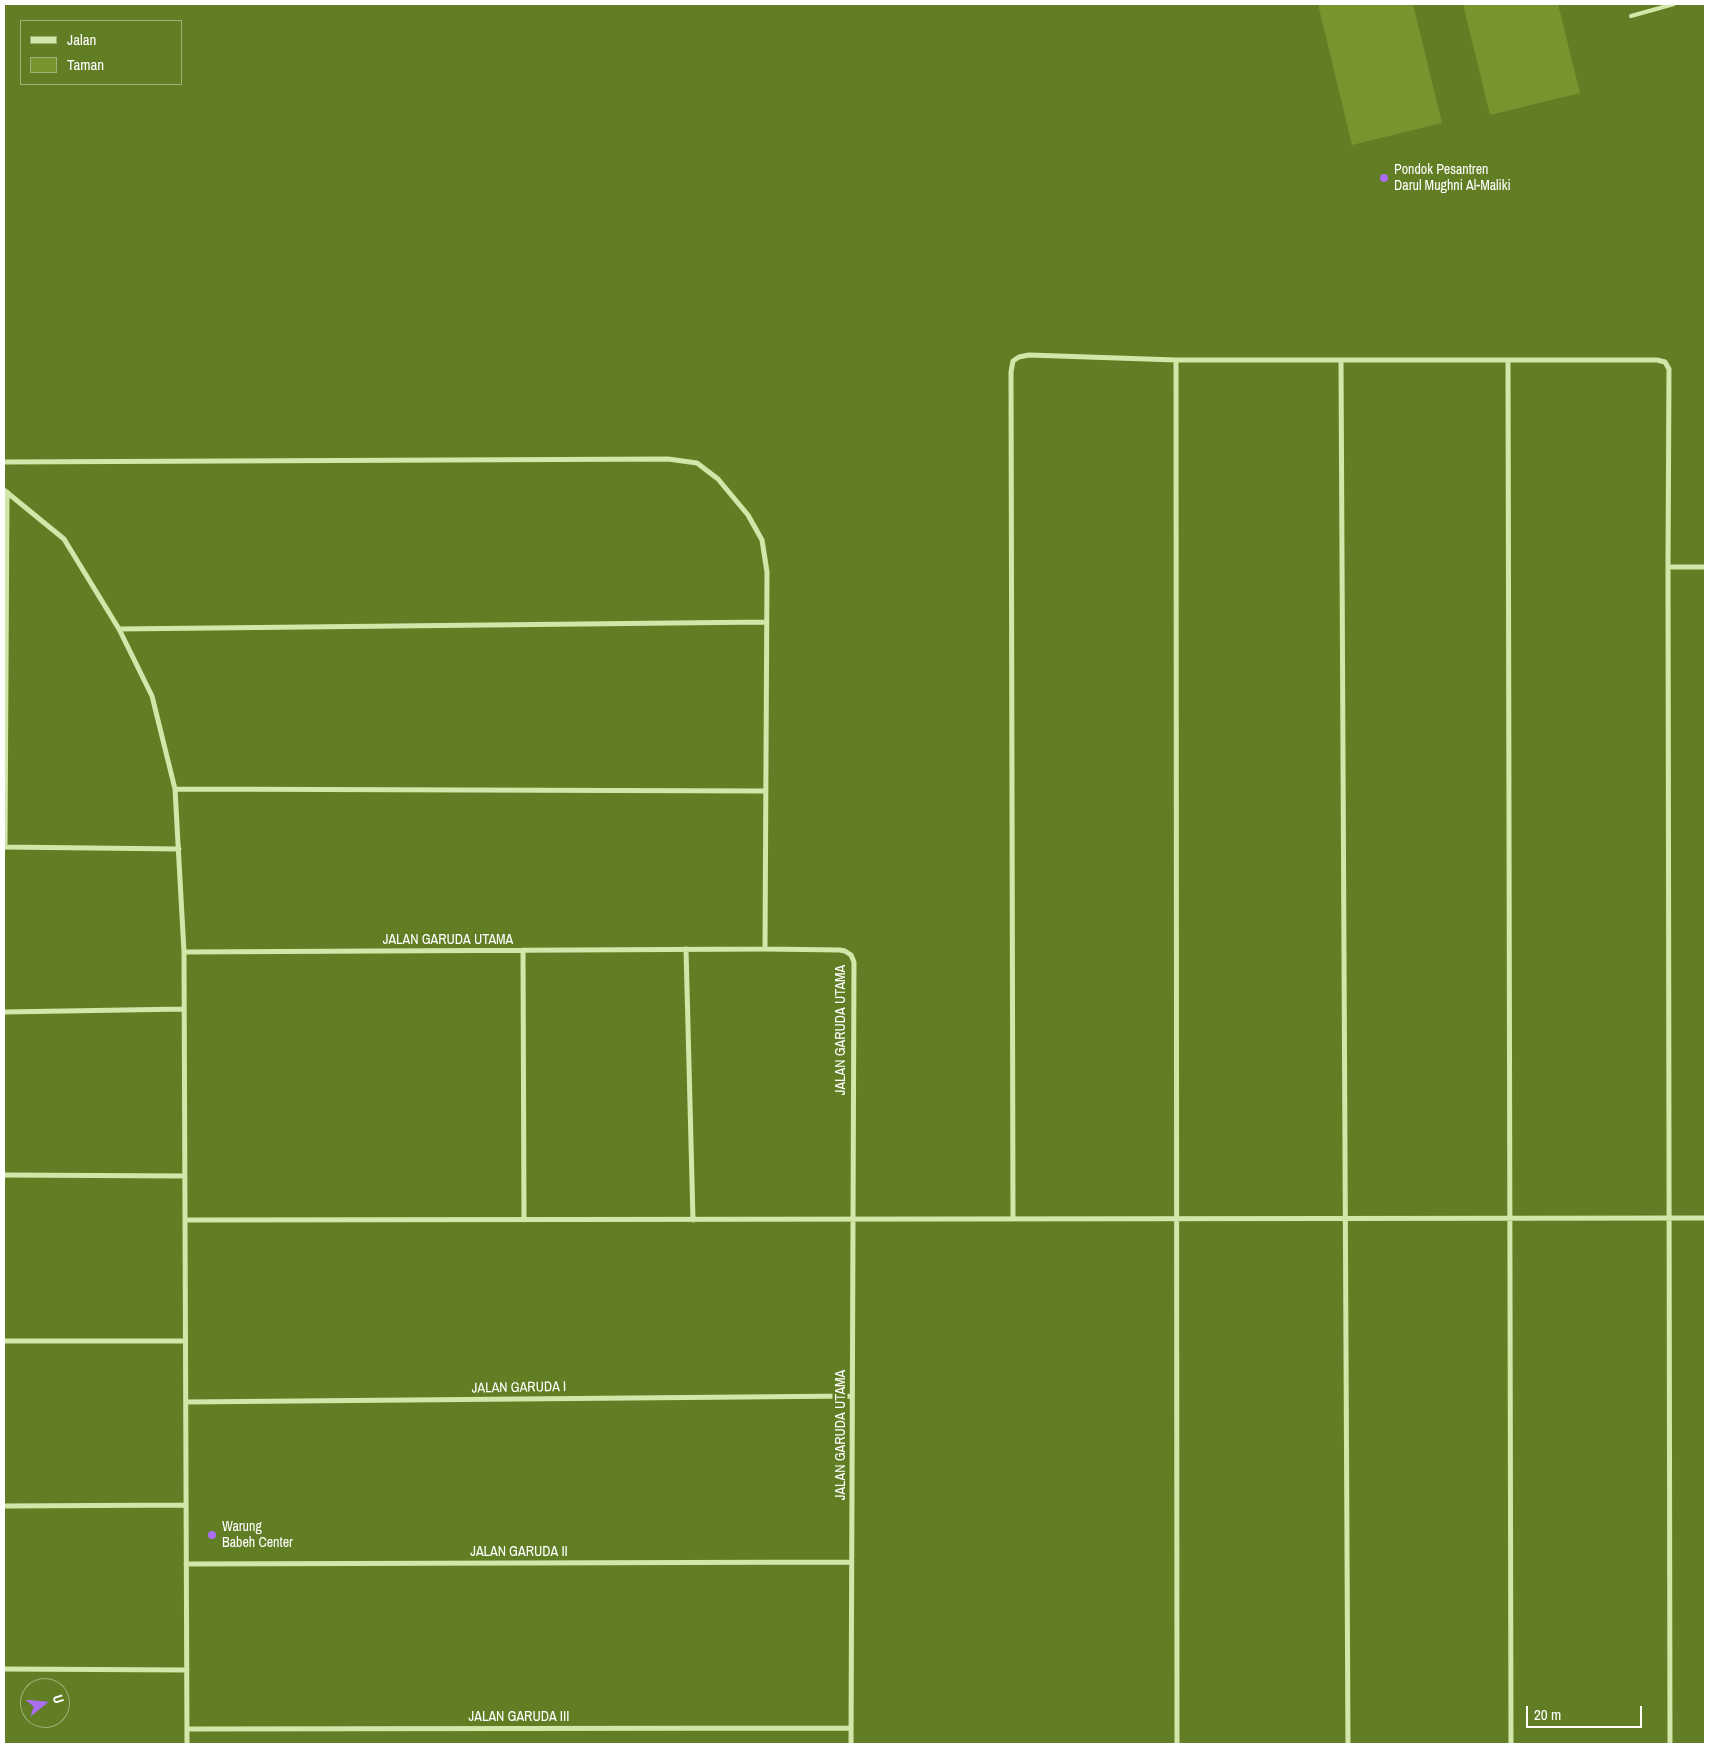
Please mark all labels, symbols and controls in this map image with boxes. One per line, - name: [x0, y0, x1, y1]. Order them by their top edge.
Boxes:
- legend: [20, 20, 182, 85]
- text: Jalan: [67, 29, 96, 50]
- text: Taman: [67, 54, 104, 75]
- place label: Pondok Pesantren Darul Mughni Al-Maliki: [1394, 162, 1511, 194]
- marker: Pondok Pesantren Darul Mughni Al-Maliki: [1378, 172, 1390, 184]
- street label: JALAN GARUDA UTAMA: [383, 932, 513, 948]
- street label: JALAN GARUDA UTAMA: [833, 965, 849, 1095]
- street label: JALAN GARUDA UTAMA: [833, 1370, 849, 1500]
- street label: JALAN GARUDA I: [472, 1379, 566, 1397]
- place label: Warung Babeh Center: [222, 1519, 293, 1551]
- marker: Warung Babeh Center: [206, 1529, 218, 1541]
- street label: JALAN GARUDA II: [470, 1544, 568, 1560]
- north arrow: [20, 1678, 70, 1728]
- text: U: [49, 1692, 68, 1705]
- scale bar: [1529, 1696, 1645, 1728]
- text: 20 m: [1534, 1704, 1561, 1725]
- street label: JALAN GARUDA III: [469, 1709, 569, 1725]

